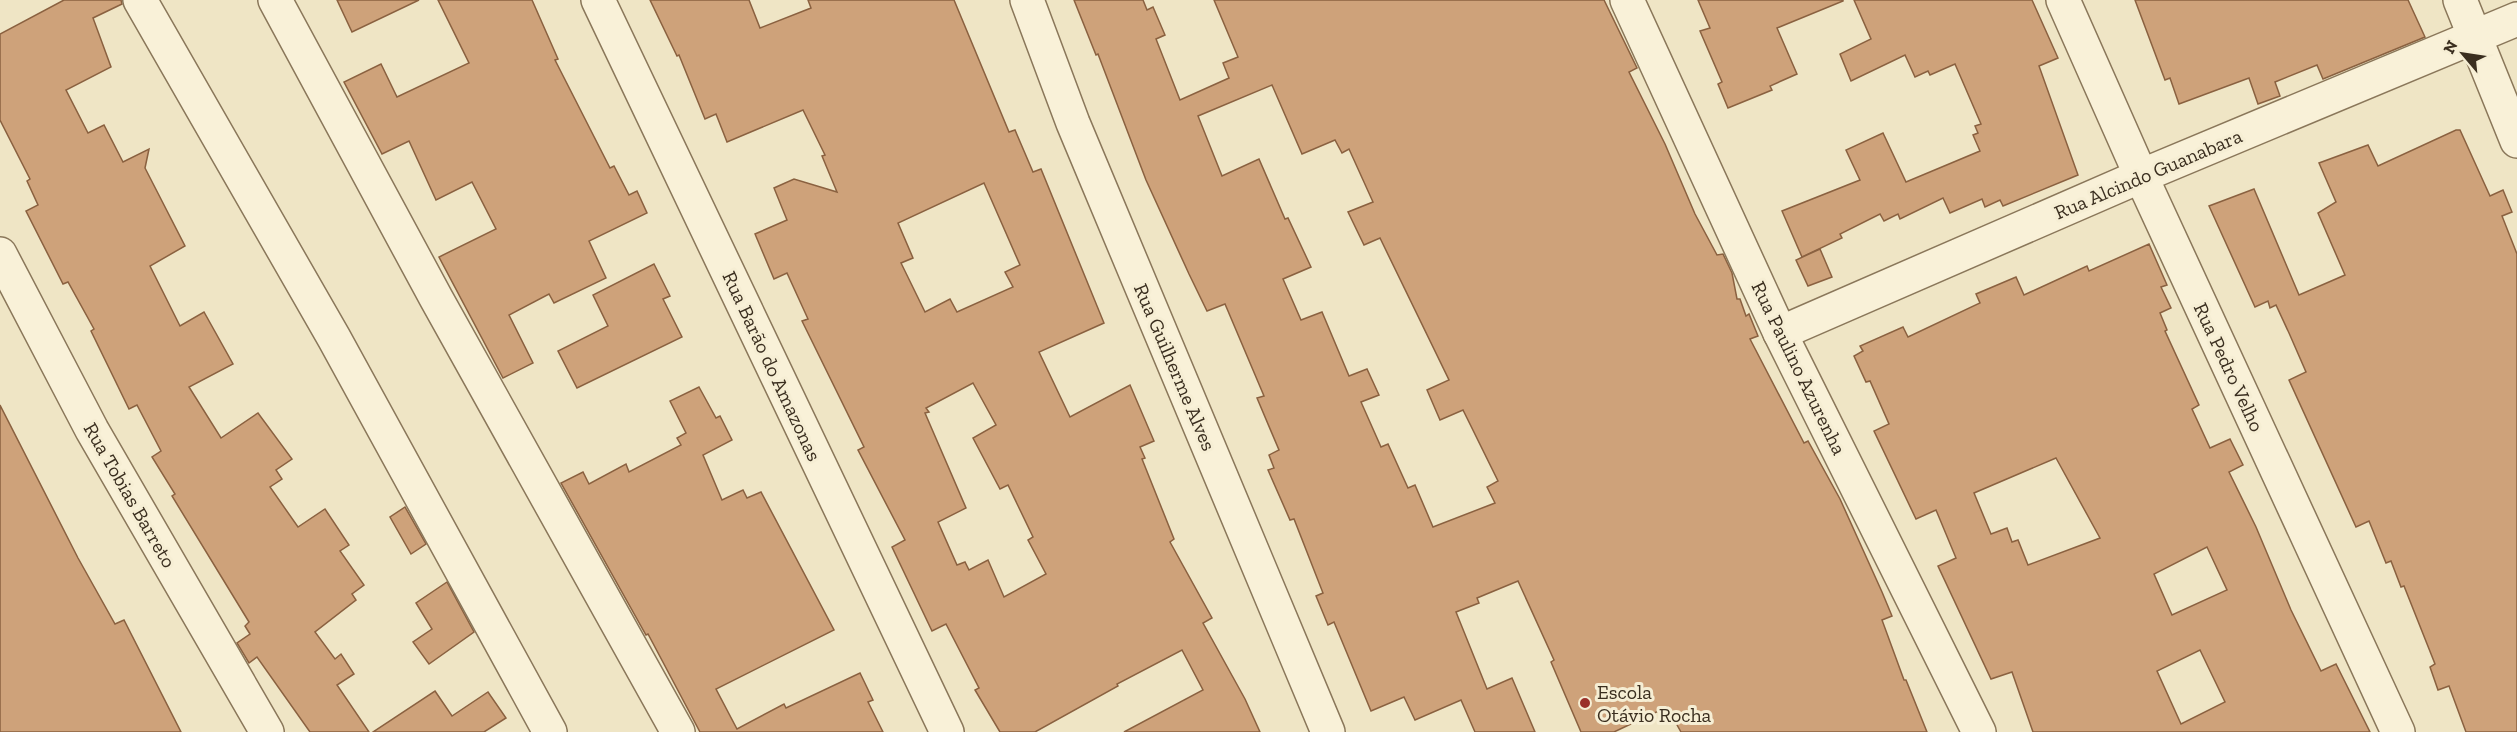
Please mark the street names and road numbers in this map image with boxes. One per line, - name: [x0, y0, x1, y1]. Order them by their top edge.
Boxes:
- street label: Rua Alcindo Guanabara: [2050, 123, 2246, 224]
- street label: Rua Barão do Amazonas: [717, 267, 827, 465]
- street label: Rua Paulino Azurenha: [1747, 277, 1852, 459]
- street label: Rua Guilherme Alves: [1129, 280, 1221, 454]
- street label: Rua Pedro Velho: [2189, 299, 2269, 435]
- street label: Rua Tobias Barreto: [79, 418, 181, 572]

